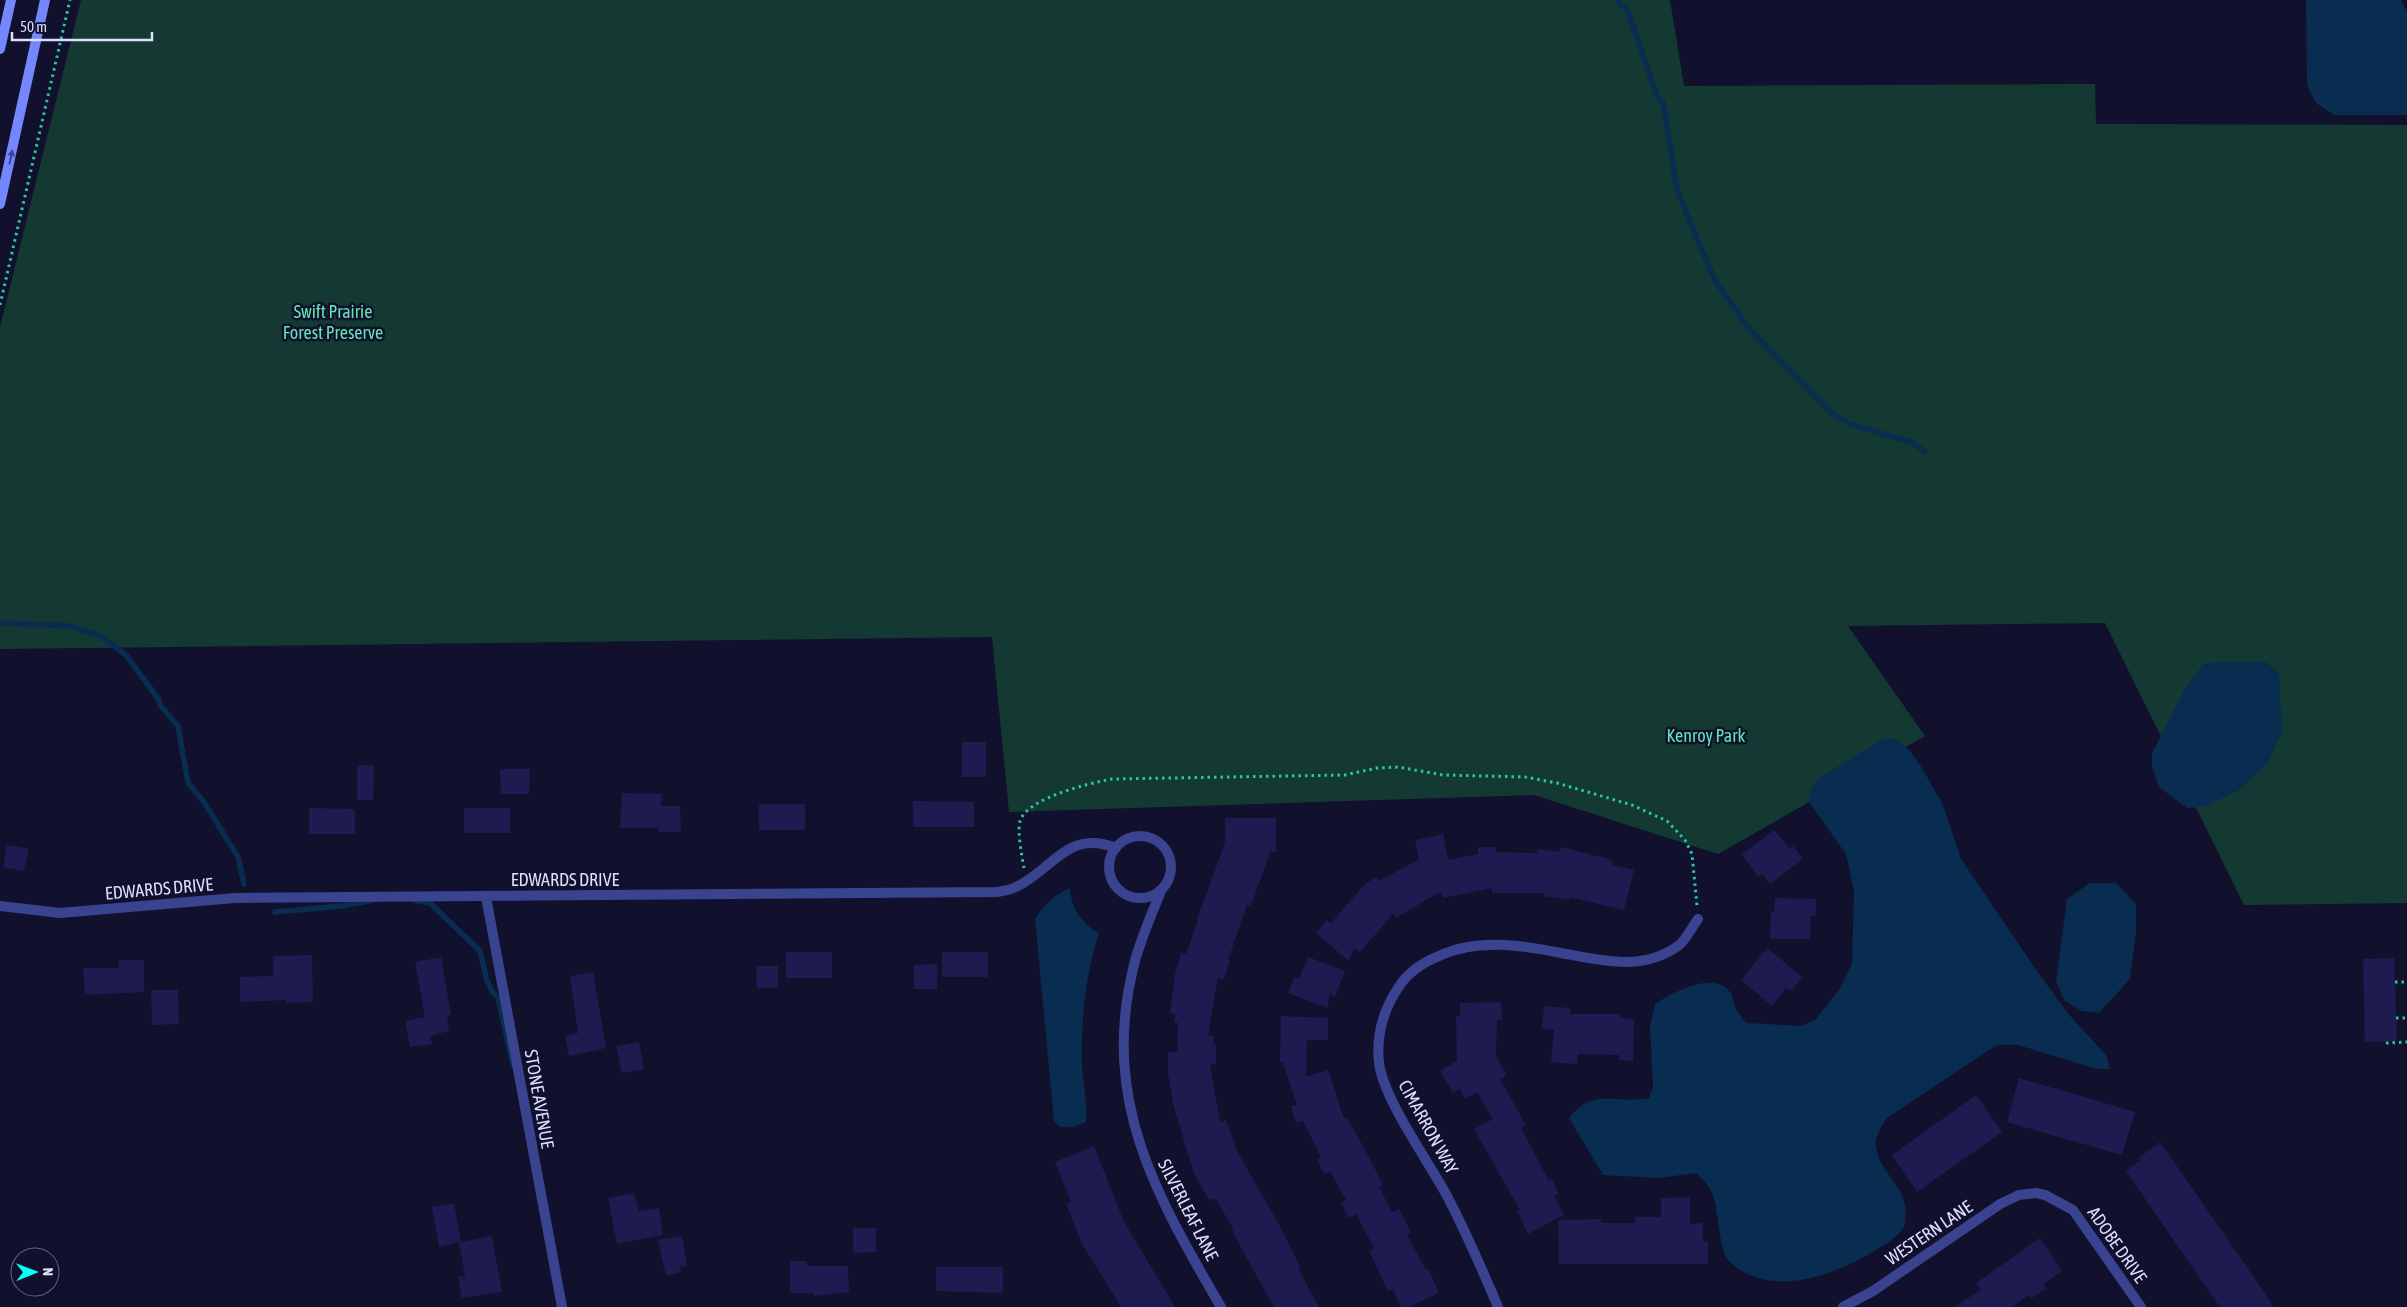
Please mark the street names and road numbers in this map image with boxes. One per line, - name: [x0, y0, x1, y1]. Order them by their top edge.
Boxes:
- street label: EDWARDS DRIVE: [511, 869, 620, 890]
- street label: EDWARDS DRIVE: [104, 873, 214, 904]
- street label: STONE AVENUE: [520, 1048, 559, 1150]
- street label: CIMARRON WAY: [1394, 1076, 1463, 1177]
- street label: SILVERLEAF LANE: [1154, 1156, 1223, 1264]
- street label: WESTERN LANE: [1881, 1196, 1976, 1269]
- street label: ADOBE DRIVE: [2083, 1203, 2152, 1287]

